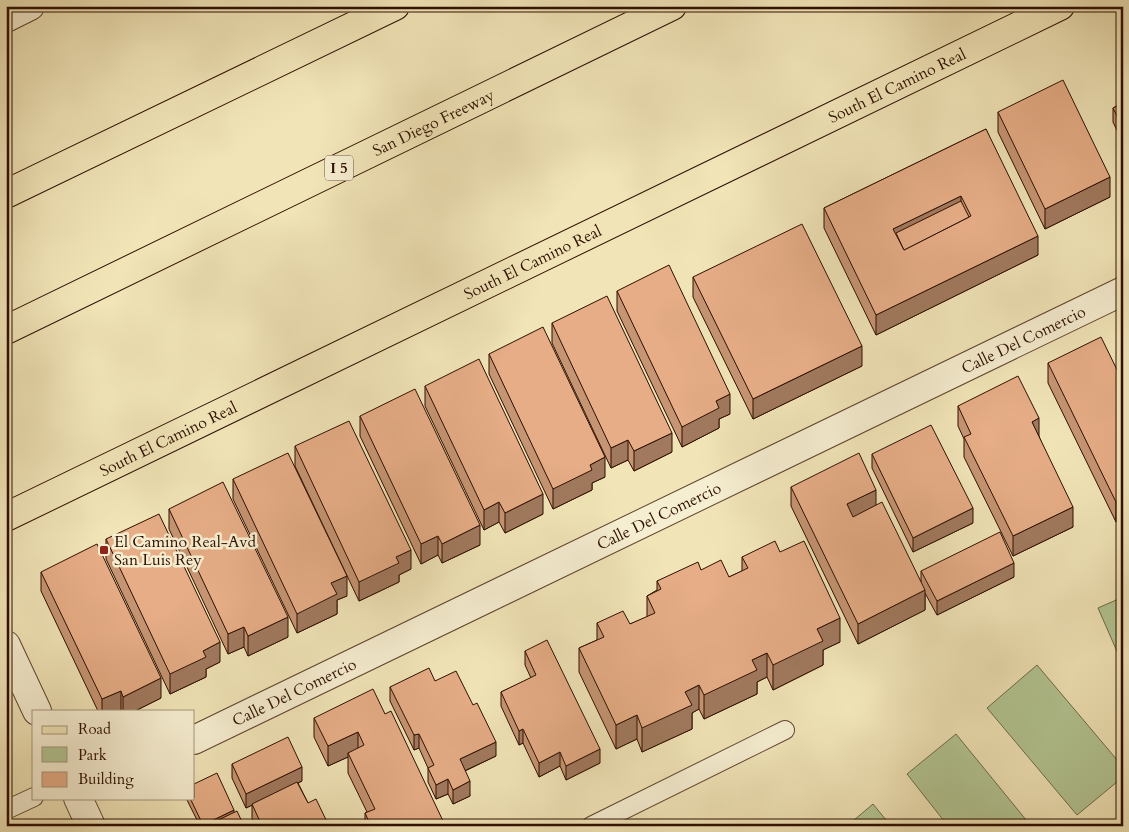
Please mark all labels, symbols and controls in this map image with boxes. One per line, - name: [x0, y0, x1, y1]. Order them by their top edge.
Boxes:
- street label: South El Camino Real: [825, 43, 970, 129]
- street label: San Diego Freeway: [369, 84, 499, 162]
- road number: I 5: [325, 156, 353, 180]
- street label: South El Camino Real: [460, 220, 605, 305]
- street label: Calle Del Comercio: [958, 301, 1090, 380]
- street label: South El Camino Real: [96, 397, 241, 482]
- street label: Calle Del Comercio: [593, 477, 725, 556]
- place label: El Camino Real-Avd San Luis Rey: [114, 531, 256, 571]
- marker: El Camino Real-Avd San Luis Rey: [98, 544, 110, 556]
- street label: Calle Del Comercio: [229, 653, 360, 732]
- legend: [32, 710, 195, 800]
- text: Road: [78, 719, 111, 739]
- text: Park: [78, 745, 107, 765]
- text: Building: [78, 769, 134, 789]

